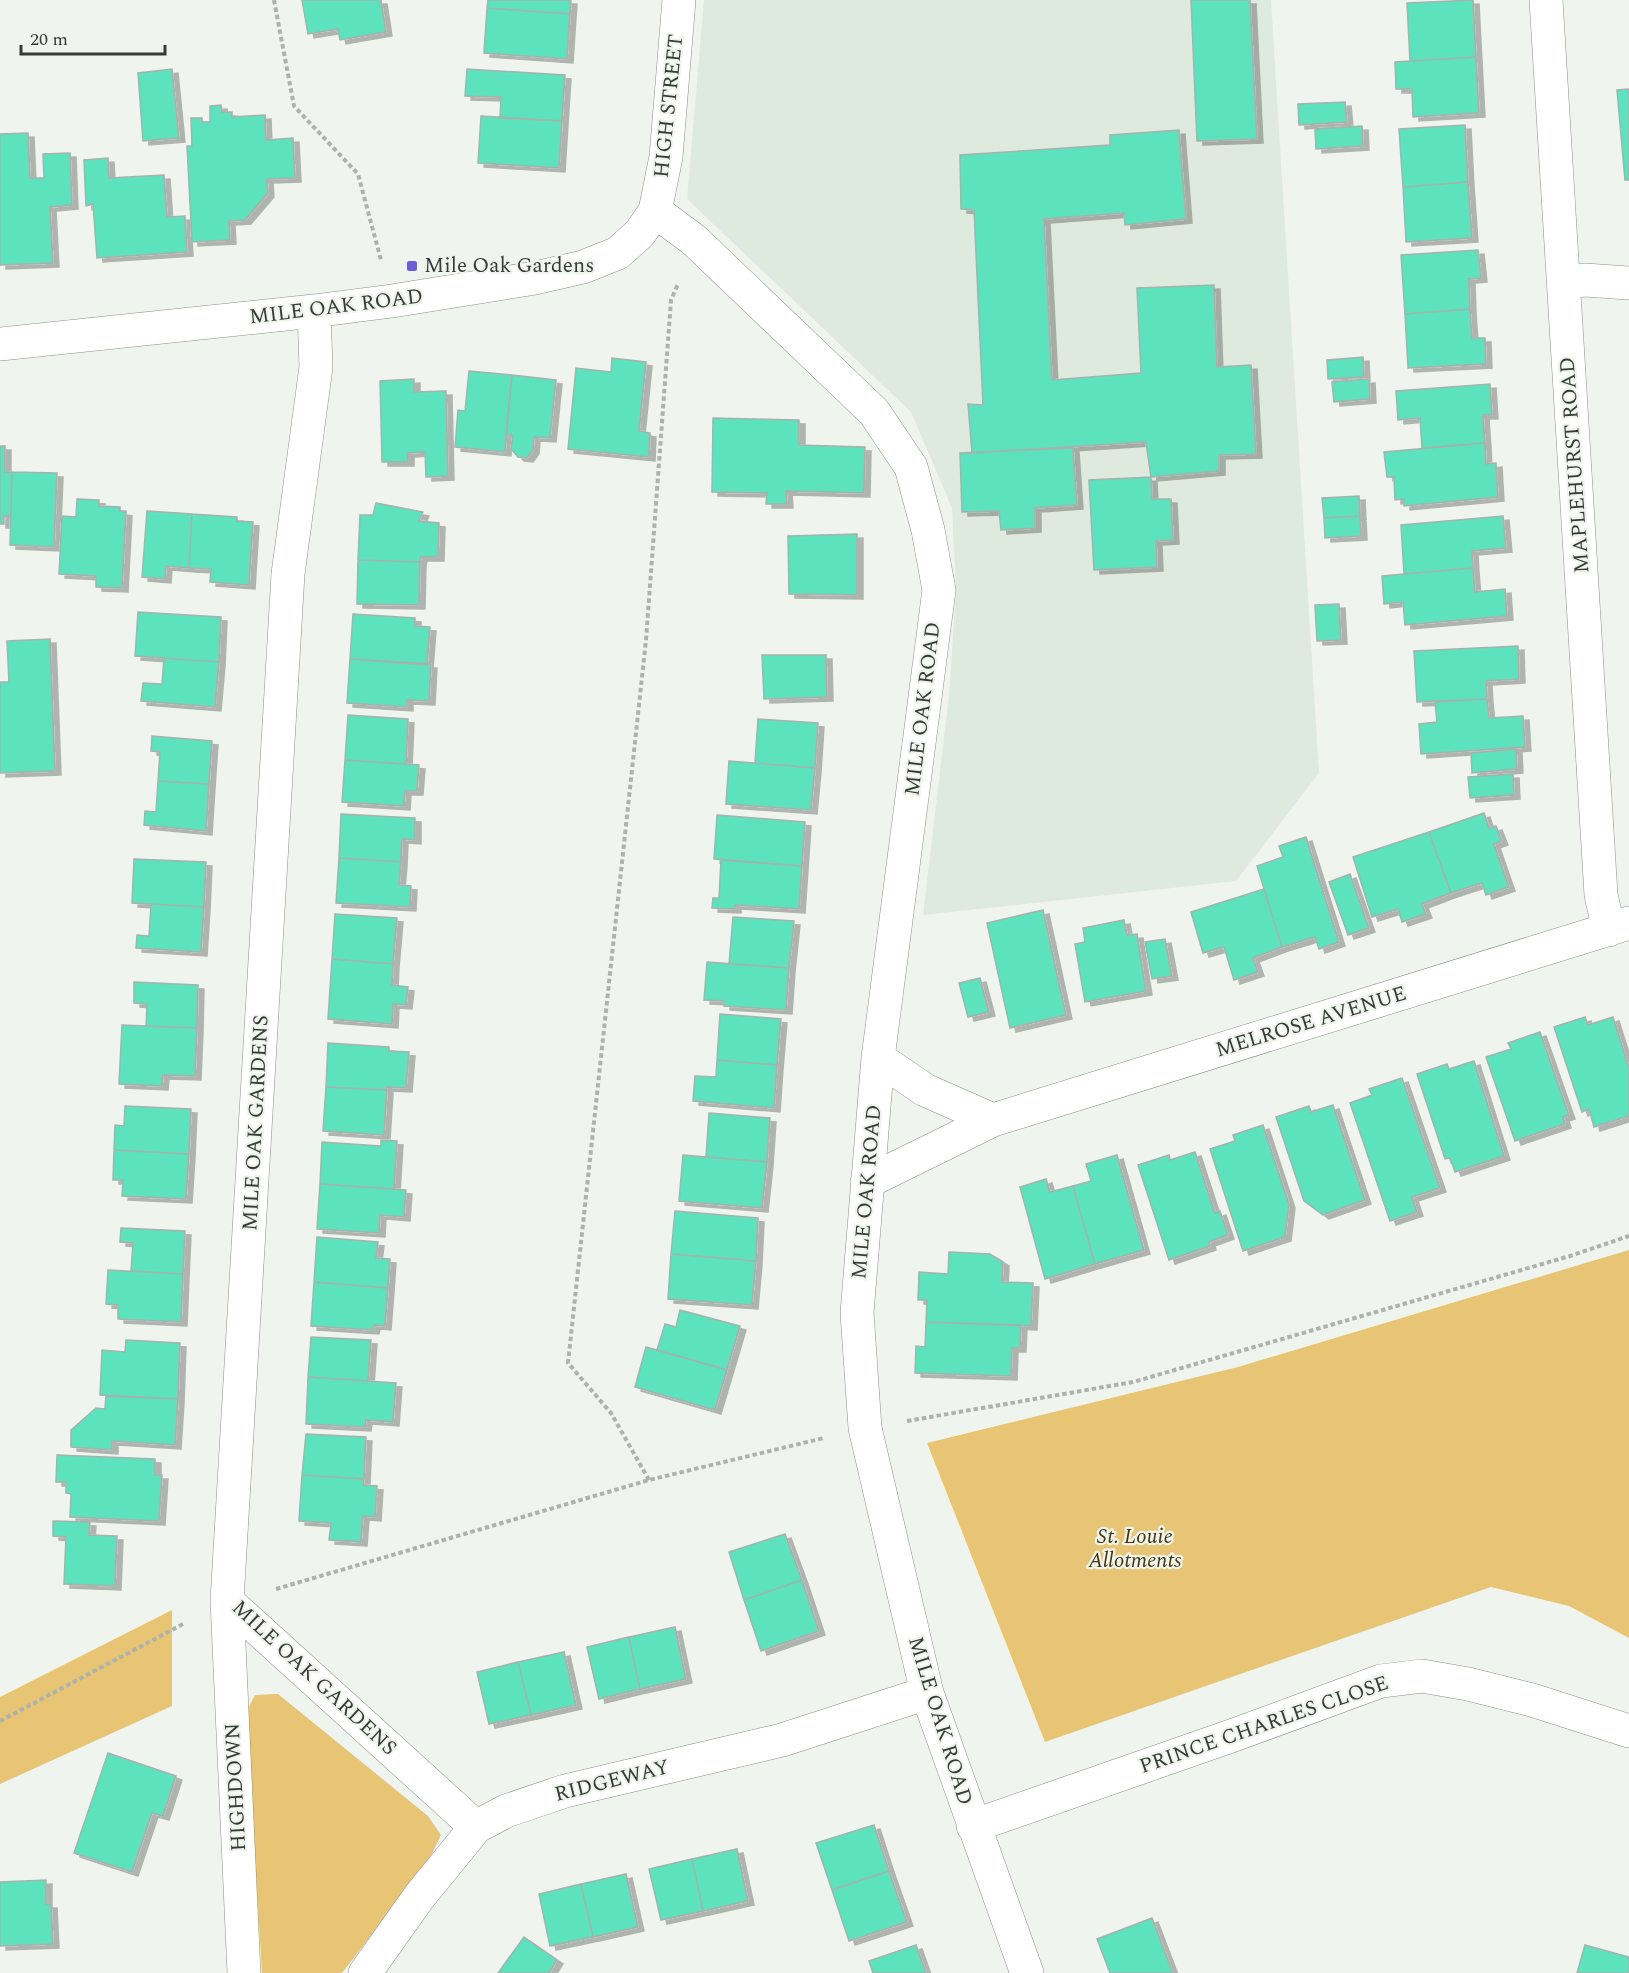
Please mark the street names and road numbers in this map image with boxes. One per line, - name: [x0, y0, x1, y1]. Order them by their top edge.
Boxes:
- street label: HIGH STREET: [646, 33, 692, 179]
- street label: MILE OAK ROAD: [247, 280, 425, 334]
- street label: MAPLEHURST ROAD: [1551, 356, 1599, 574]
- street label: MILE OAK ROAD: [896, 620, 950, 798]
- street label: MELROSE AVENUE: [1212, 978, 1410, 1066]
- street label: MILE OAK GARDENS: [234, 1014, 278, 1232]
- street label: MILE OAK ROAD: [843, 1103, 891, 1281]
- street label: MILE OAK GARDENS: [224, 1593, 404, 1763]
- street label: MILE OAK ROAD: [899, 1633, 981, 1809]
- street label: PRINCE CHARLES CLOSE: [1135, 1667, 1393, 1783]
- street label: HIGHDOWN: [217, 1722, 255, 1852]
- street label: RIDGEWAY: [551, 1751, 673, 1811]

